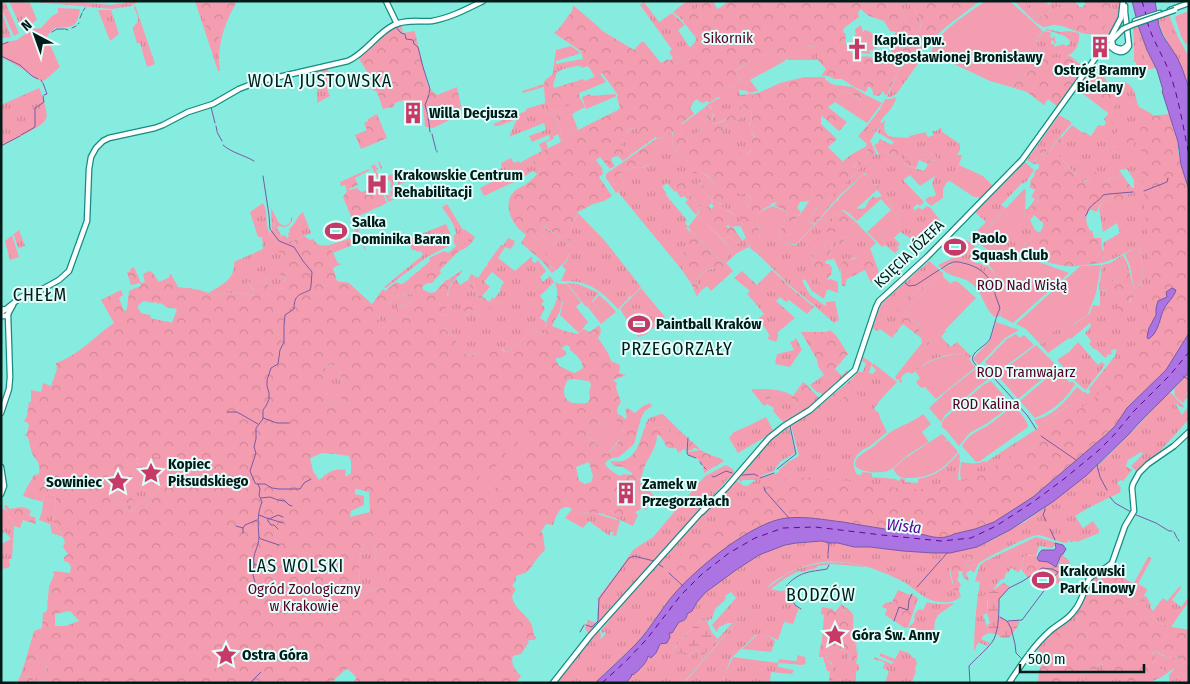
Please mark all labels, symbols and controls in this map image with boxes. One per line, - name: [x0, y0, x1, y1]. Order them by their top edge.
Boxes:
- north arrow: [10, 10, 60, 60]
- text: N: [18, 16, 36, 35]
- park label: Sikornik: [703, 29, 753, 47]
- place label: Kaplica pw. Błogosławionej Bronisławy: [874, 31, 1043, 66]
- building icon: Ostróg Bramny Bielany: [1087, 34, 1113, 60]
- church icon: Kaplica pw. Błogosławionej Bronisławy: [844, 36, 870, 62]
- place label: Ostróg Bramny Bielany: [1054, 61, 1147, 96]
- district label: WOLA JUSTOWSKA: [248, 70, 392, 92]
- building icon: Willa Decjusza: [400, 100, 426, 126]
- place label: Willa Decjusza: [429, 104, 519, 122]
- place label: Krakowskie Centrum Rehabilitacji: [394, 166, 523, 201]
- hospital icon: Krakowskie Centrum Rehabilitacji: [364, 171, 390, 197]
- place label: Salka Dominika Baran: [352, 213, 450, 248]
- street label: KSIĘCIA JÓZEFA: [870, 216, 948, 292]
- sports icon: Salka Dominika Baran: [323, 218, 349, 244]
- place label: Paolo Squash Club: [972, 229, 1048, 264]
- sports icon: Paolo Squash Club: [942, 234, 968, 260]
- park label: ROD Nad Wisłą: [977, 276, 1067, 294]
- district label: CHEŁM: [13, 284, 67, 306]
- sports icon: Paintball Kraków: [626, 311, 652, 337]
- place label: Paintball Kraków: [656, 315, 762, 333]
- district label: PRZEGORZAŁY: [621, 338, 733, 360]
- park label: ROD Tramwajarz: [977, 363, 1075, 381]
- park label: ROD Kalina: [952, 395, 1020, 413]
- place label: Kopiec Piłsudskiego: [168, 455, 248, 490]
- place icon: Kopiec Piłsudskiego: [138, 460, 164, 486]
- place icon: Sowiniec: [105, 469, 131, 495]
- place label: Sowiniec: [46, 473, 102, 491]
- place label: Zamek w Przegorzałach: [642, 475, 730, 510]
- building icon: Zamek w Przegorzałach: [613, 480, 639, 506]
- water label: Wisła: [886, 515, 922, 537]
- district label: LAS WOLSKI: [248, 555, 344, 577]
- place label: Krakowski Park Linowy: [1060, 562, 1136, 597]
- sports icon: Krakowski Park Linowy: [1030, 567, 1056, 593]
- park label: Ogród Zoologiczny w Krakowie: [248, 580, 361, 615]
- district label: BODZÓW: [786, 584, 856, 606]
- place icon: Góra Św. Anny: [822, 622, 848, 648]
- place label: Góra Św. Anny: [852, 626, 941, 644]
- place icon: Ostra Góra: [213, 642, 239, 668]
- scale bar: [1020, 642, 1144, 674]
- place label: Ostra Góra: [242, 646, 309, 664]
- text: 500 m: [1028, 650, 1066, 668]

